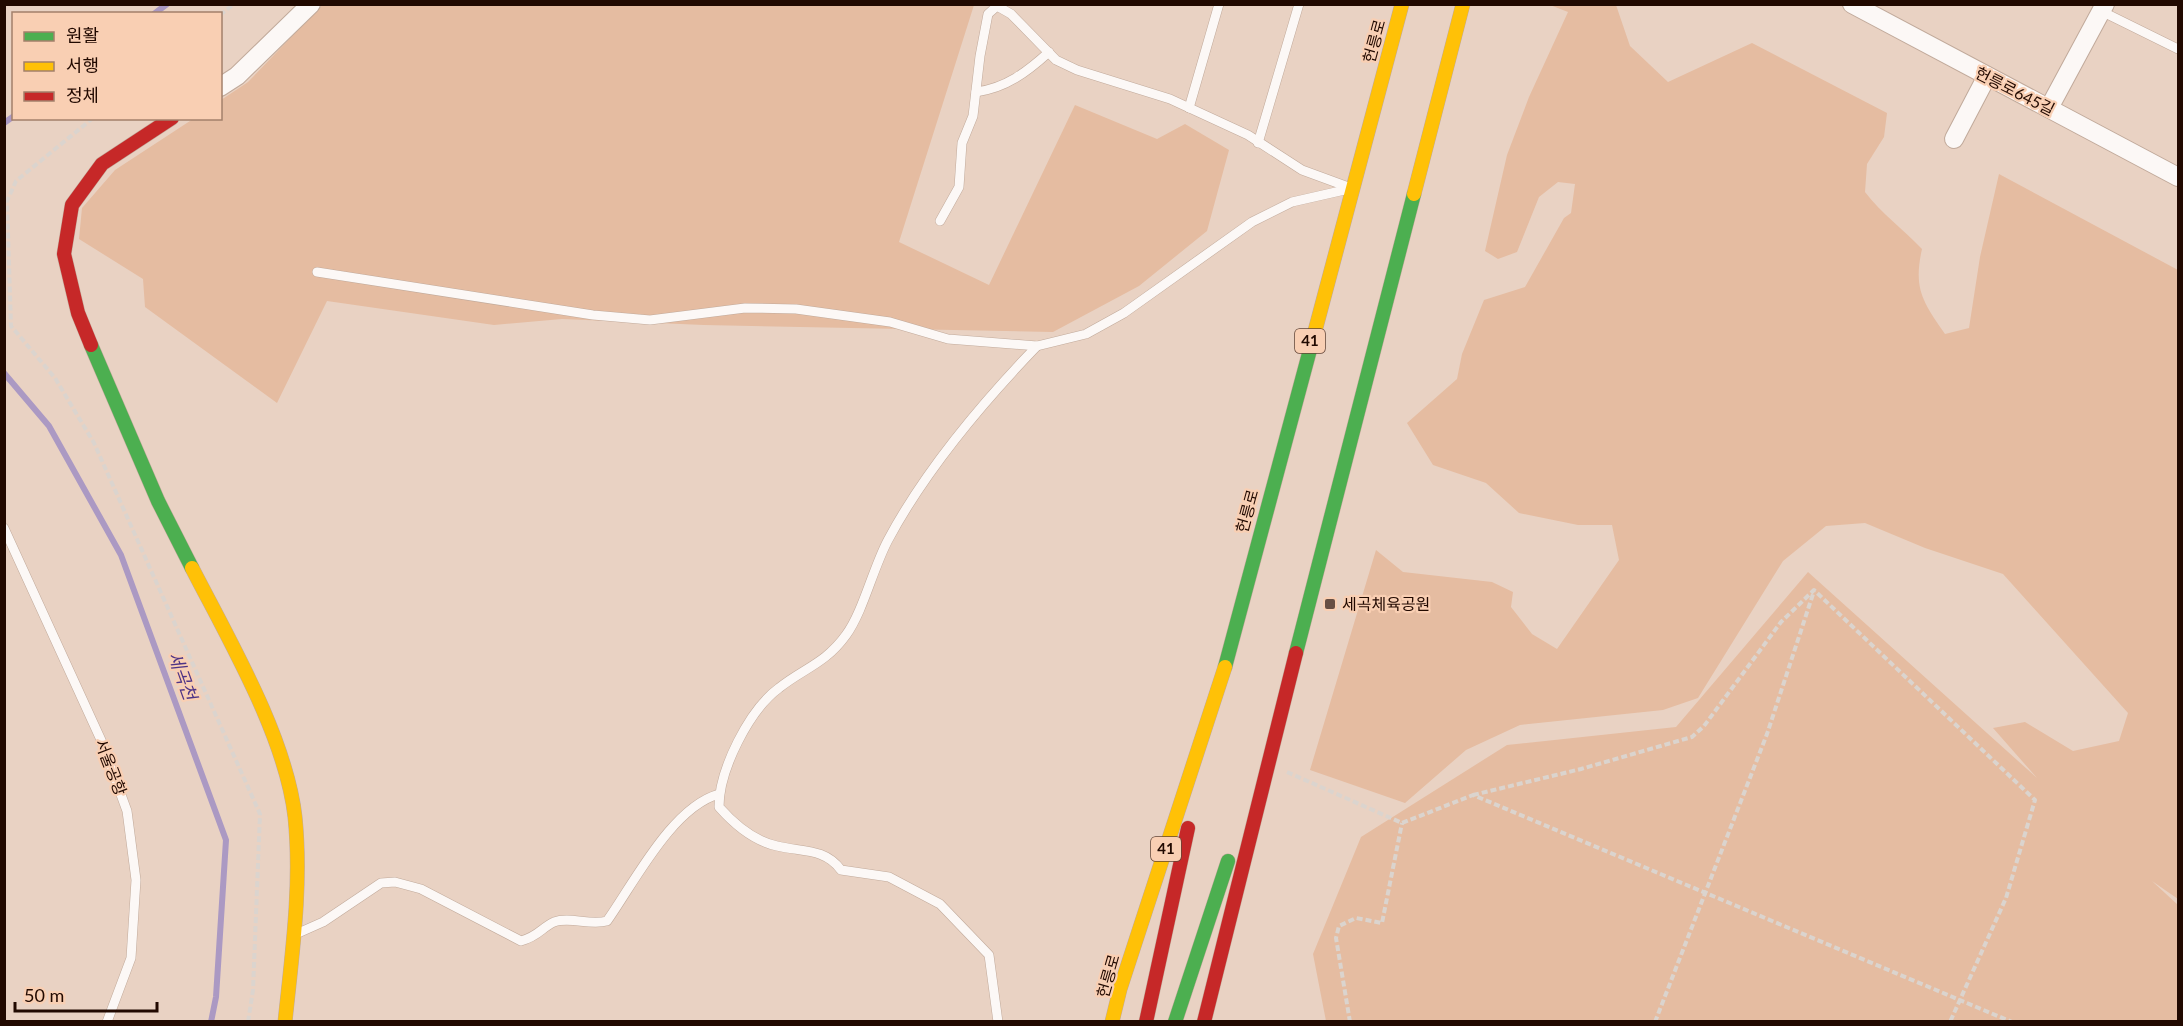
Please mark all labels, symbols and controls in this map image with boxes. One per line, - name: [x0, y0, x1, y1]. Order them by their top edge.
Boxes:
- legend: [12, 12, 222, 120]
- street label: 헌릉로: [1359, 17, 1388, 65]
- text: 원활: [66, 24, 99, 46]
- text: 서행: [66, 54, 99, 76]
- street label: 헌릉로645길: [1972, 62, 2058, 119]
- text: 정체: [66, 84, 99, 106]
- road number: 41: [1295, 329, 1325, 353]
- street label: 헌릉로: [1232, 487, 1261, 535]
- place label: 세곡체육공원: [1342, 594, 1430, 613]
- marker: 세곡체육공원: [1323, 597, 1337, 611]
- water label: 세곡천: [164, 649, 203, 705]
- street label: 서울공항: [92, 736, 131, 798]
- road number: 41: [1151, 837, 1181, 861]
- street label: 헌릉로: [1092, 952, 1123, 1000]
- scale bar: [15, 975, 158, 1013]
- text: 50 m: [24, 984, 64, 1006]

